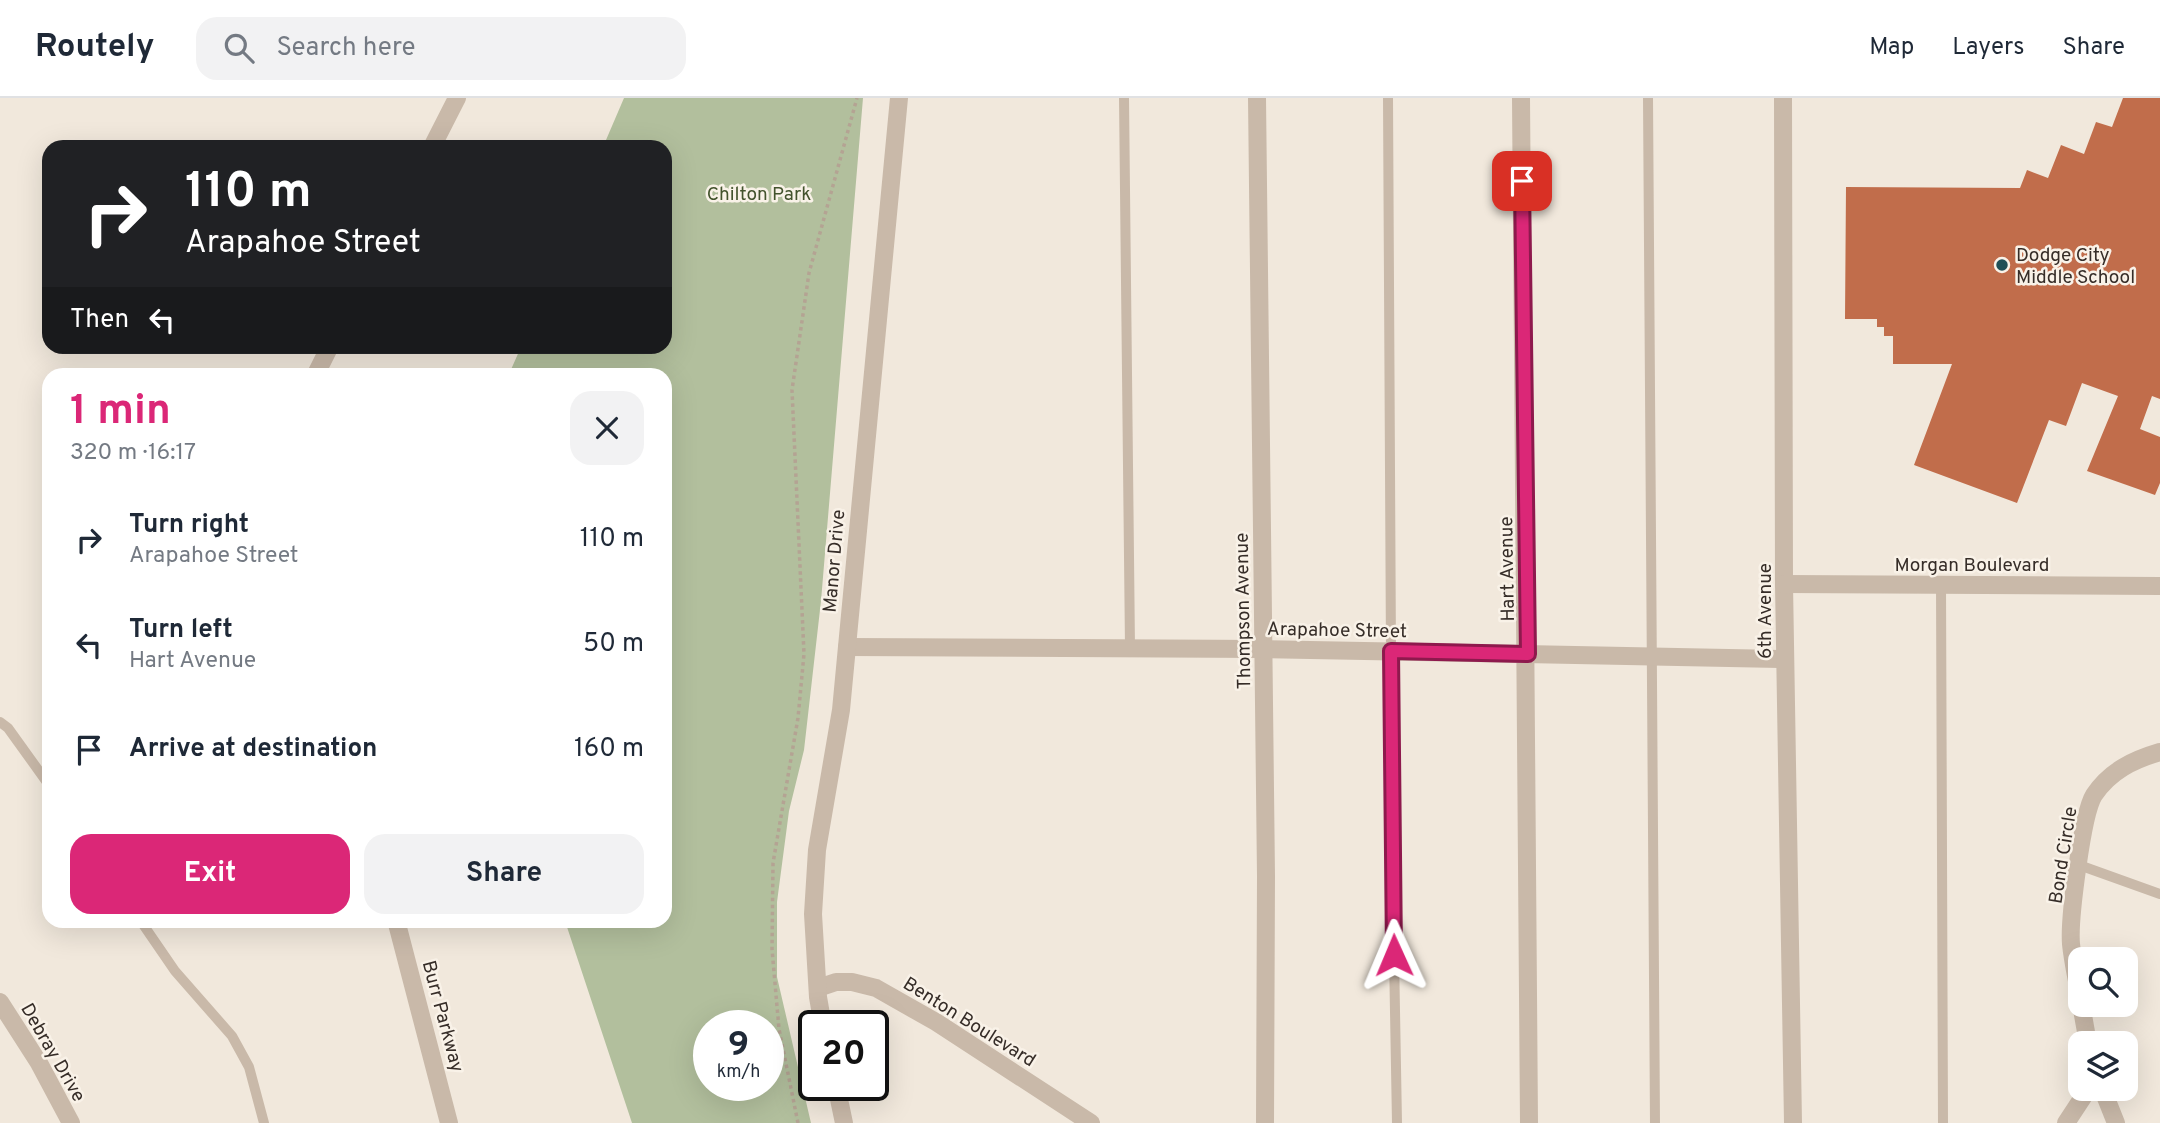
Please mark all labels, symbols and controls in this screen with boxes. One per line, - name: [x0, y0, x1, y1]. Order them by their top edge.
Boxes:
- search box: [196, 17, 686, 80]
- text: Routely: [35, 27, 154, 69]
- icon: search: [220, 29, 258, 67]
- text: Search here: [276, 32, 415, 65]
- text: Map: [1869, 33, 1914, 63]
- text: Layers: [1952, 33, 2024, 63]
- text: Share: [2062, 33, 2125, 63]
- pin: [1492, 151, 1552, 211]
- icon: arrive: [1503, 162, 1541, 200]
- text: 110 m: [185, 163, 312, 225]
- icon: right: [70, 168, 161, 259]
- park label: Chilton Park: [707, 183, 811, 207]
- text: Arapahoe Street: [185, 224, 421, 264]
- place label: Dodge City Middle School: [2016, 244, 2135, 290]
- marker: Dodge City Middle School: [1994, 257, 2010, 273]
- icon: left: [143, 301, 181, 339]
- text: Then: [70, 304, 129, 337]
- text: 1 min: [70, 386, 171, 439]
- button: close: [570, 391, 644, 465]
- text: 320 m · 16:17: [70, 439, 196, 468]
- text: Turn right: [129, 509, 249, 542]
- street label: Manor Drive: [819, 509, 851, 614]
- street label: Hart Avenue: [1495, 516, 1521, 622]
- icon: right: [70, 521, 108, 559]
- text: 110 m: [580, 523, 644, 556]
- street label: Thompson Avenue: [1231, 532, 1257, 689]
- text: Arapahoe Street: [129, 542, 299, 571]
- street label: Morgan Boulevard: [1895, 554, 2049, 578]
- street label: 6th Avenue: [1754, 563, 1778, 659]
- text: Turn left: [129, 614, 233, 647]
- street label: Arapahoe Street: [1267, 618, 1407, 644]
- icon: left: [70, 626, 108, 664]
- text: 50 m: [583, 628, 644, 661]
- text: Hart Avenue: [129, 647, 256, 676]
- icon: arrive: [70, 731, 108, 769]
- text: Arrive at destination: [129, 733, 377, 766]
- text: 160 m: [574, 733, 644, 766]
- street label: Bond Circle: [2044, 805, 2083, 906]
- button: Exit: [70, 834, 350, 914]
- button: Share: [364, 834, 644, 914]
- position arrow: [1357, 918, 1431, 992]
- map controls: [2068, 947, 2138, 1101]
- button: search: [2068, 947, 2138, 1017]
- street label: Burr Parkway: [416, 958, 469, 1075]
- street label: Benton Boulevard: [898, 972, 1040, 1073]
- street label: Debray Drive: [14, 999, 90, 1107]
- speed limit sign: 20: [798, 1010, 889, 1101]
- text: 9: [728, 1024, 749, 1068]
- button: layers: [2068, 1031, 2138, 1101]
- text: km/h: [717, 1061, 760, 1084]

